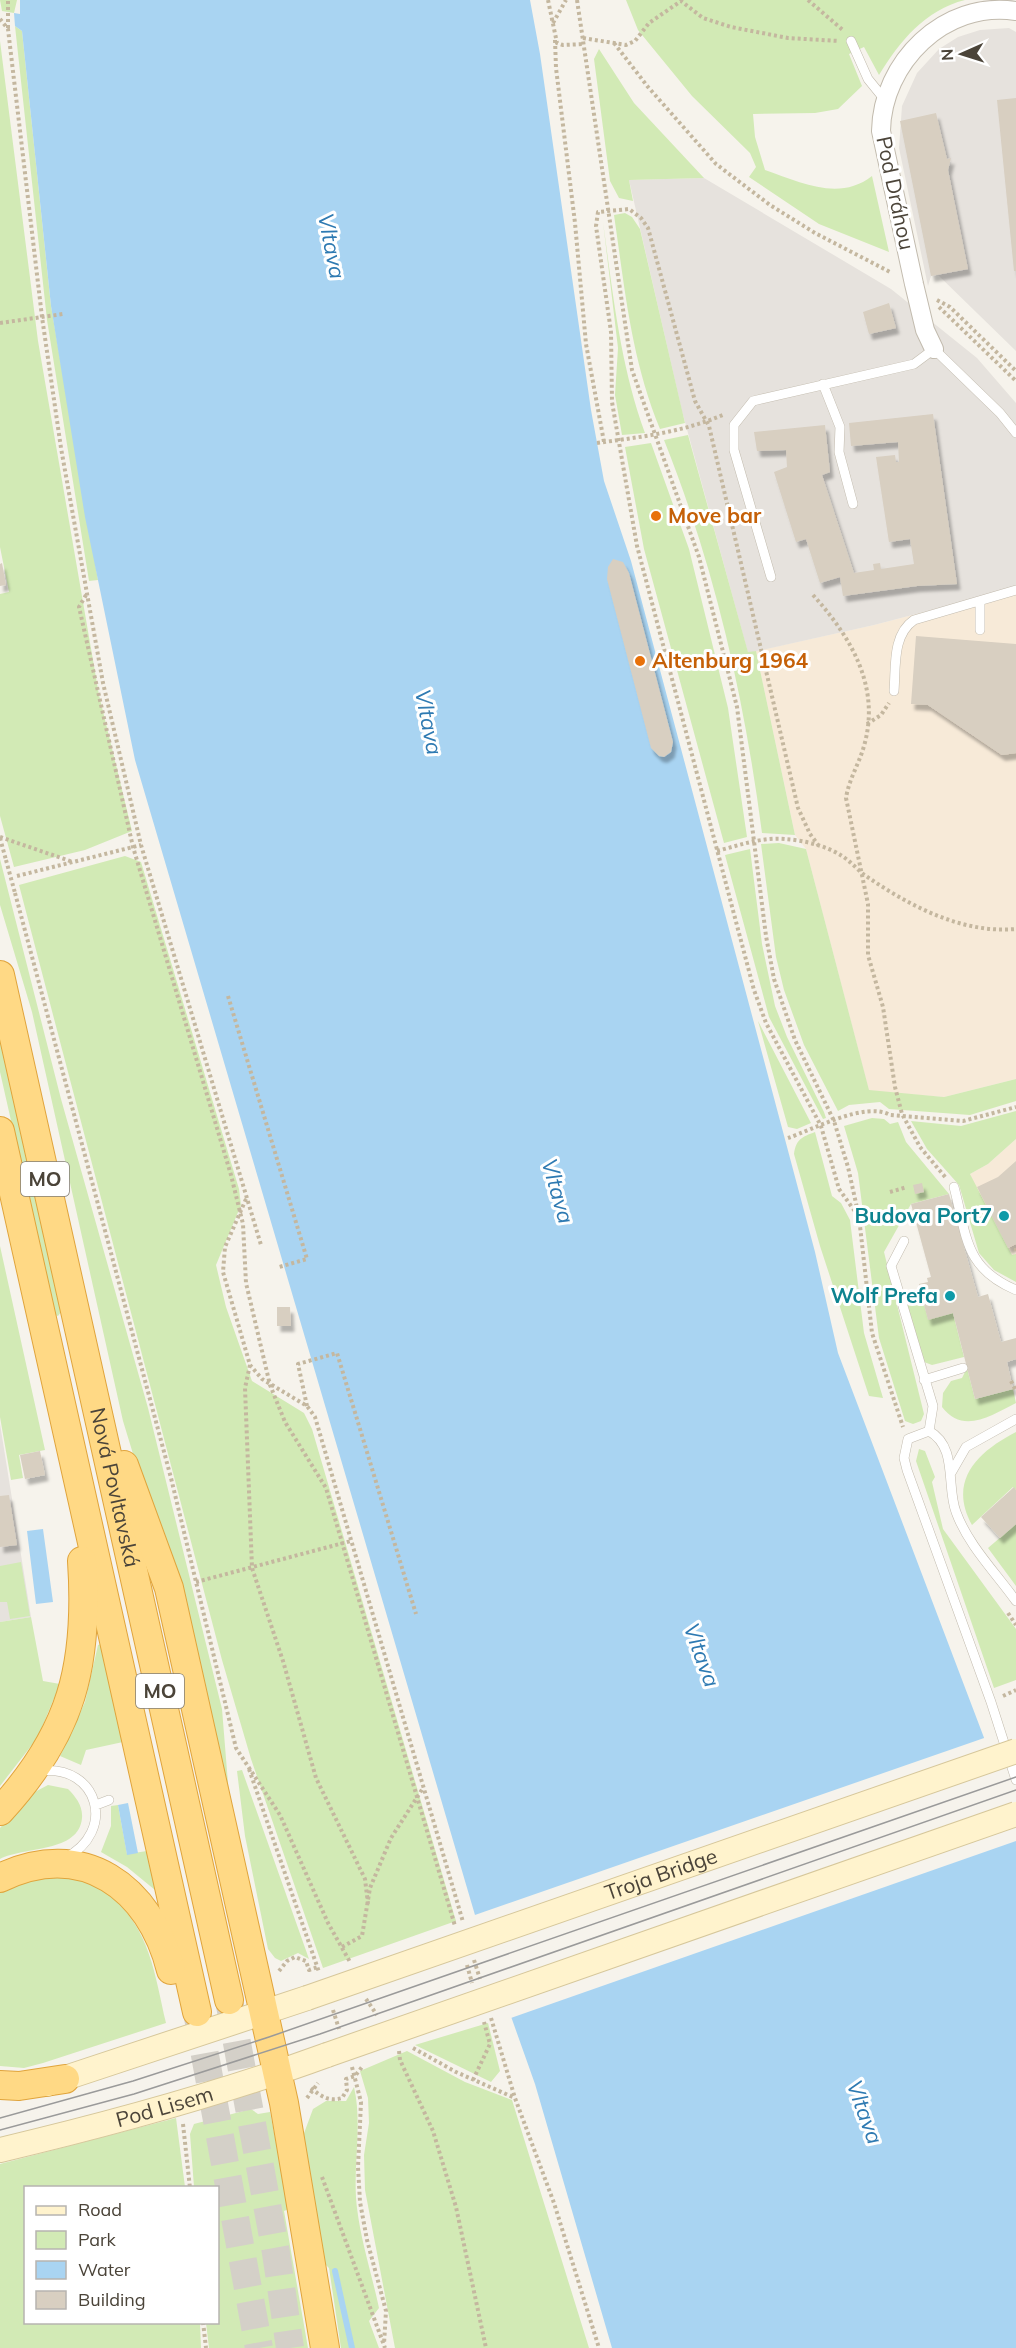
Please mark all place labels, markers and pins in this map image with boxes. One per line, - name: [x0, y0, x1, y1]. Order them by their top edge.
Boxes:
- place label: Move bar: [668, 502, 762, 528]
- marker: Move bar: [649, 509, 663, 523]
- place label: Altenburg 1964: [652, 647, 808, 673]
- marker: Altenburg 1964: [633, 654, 647, 668]
- place label: Budova Port7: [854, 1202, 992, 1228]
- marker: Budova Port7: [997, 1209, 1011, 1223]
- place label: Wolf Prefa: [830, 1282, 938, 1308]
- marker: Wolf Prefa: [943, 1289, 957, 1303]

